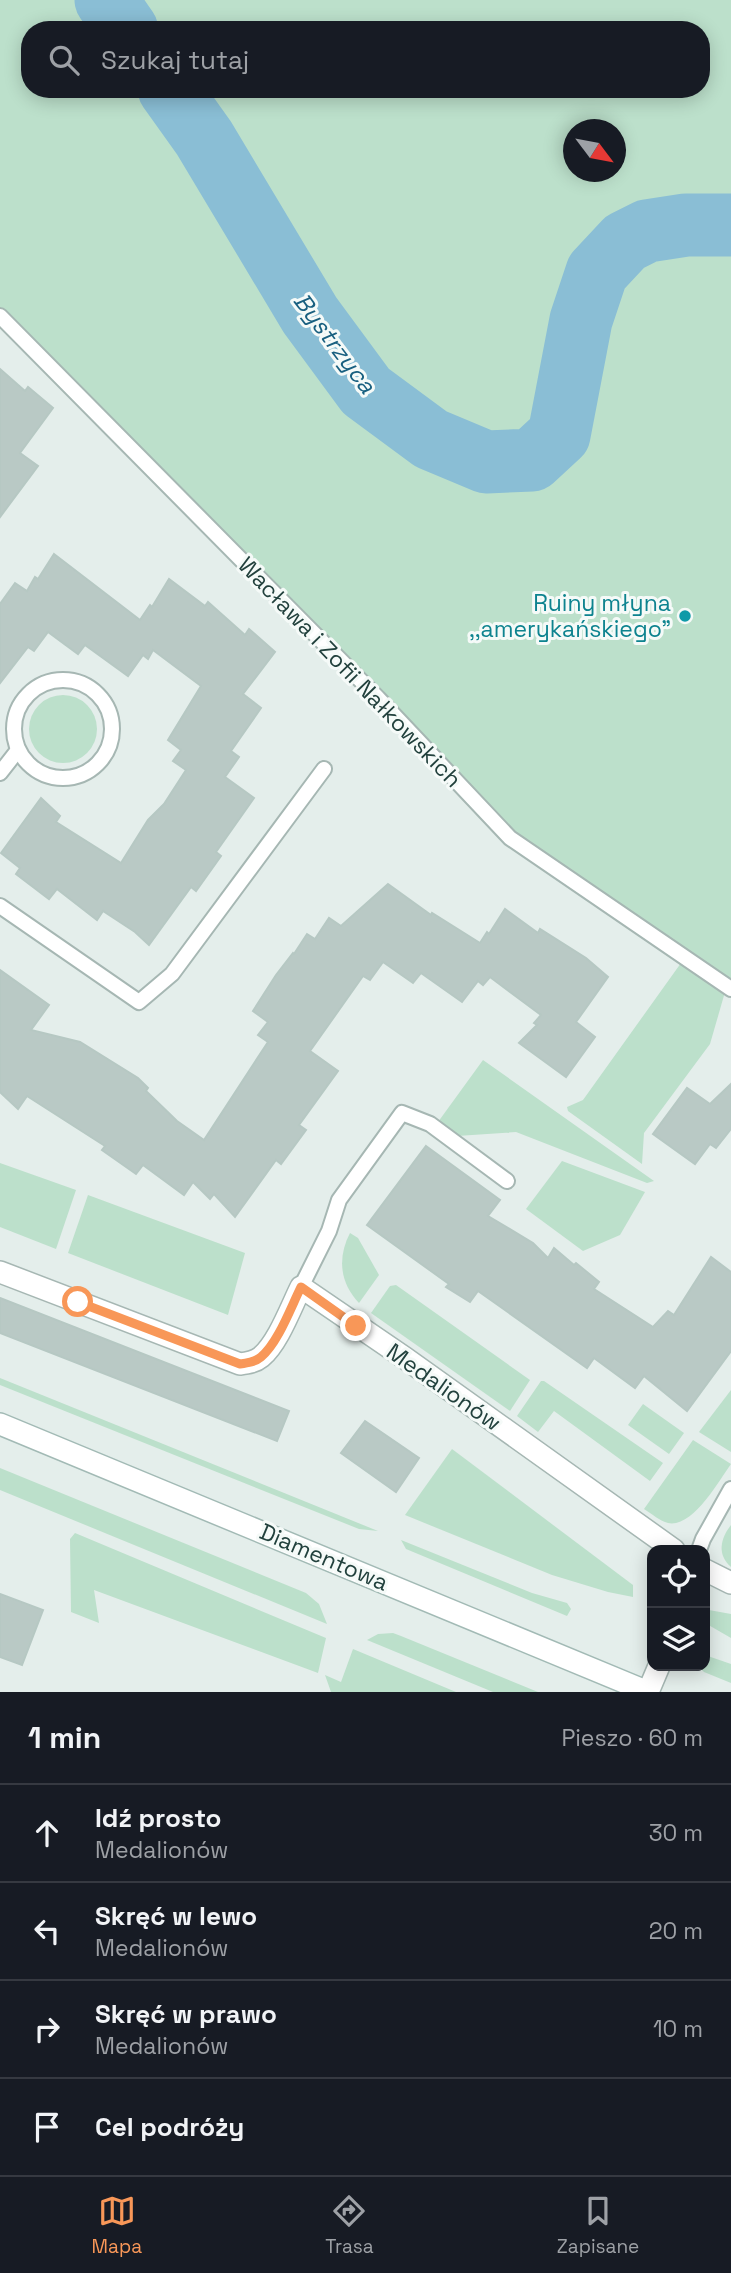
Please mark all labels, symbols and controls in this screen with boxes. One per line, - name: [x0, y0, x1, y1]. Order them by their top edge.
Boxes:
- search box: [21, 21, 710, 98]
- icon: search: [45, 41, 83, 79]
- text: Szukaj tutaj: [101, 43, 249, 77]
- north arrow: [563, 119, 626, 182]
- water label: Bystrzyca: [287, 286, 383, 400]
- street label: Wacława i Zofii Nałkowskich: [232, 550, 468, 794]
- place label: Ruiny młyna ,,amerykańskiego": [469, 588, 671, 644]
- marker: Ruiny młyna ,,amerykańskiego": [677, 608, 693, 624]
- route start: [62, 1286, 93, 1317]
- route end: [340, 1310, 371, 1341]
- street label: Medalionów: [381, 1336, 507, 1438]
- street label: Diamentowa: [255, 1516, 393, 1598]
- map controls: [647, 1545, 710, 1671]
- button: locate: [647, 1545, 710, 1608]
- button: layers: [647, 1608, 710, 1671]
- text: 1 min: [28, 1718, 101, 1757]
- text: Pieszo · 60 m: [561, 1723, 703, 1753]
- text: Idź prosto: [95, 1801, 222, 1835]
- icon: ahead: [28, 1814, 66, 1852]
- text: 30 m: [649, 1818, 703, 1848]
- text: Medalionów: [95, 1835, 229, 1865]
- text: Skręć w lewo: [95, 1899, 257, 1933]
- icon: left: [28, 1912, 66, 1950]
- text: 20 m: [649, 1916, 703, 1946]
- text: Medalionów: [95, 1933, 229, 1963]
- text: Skręć w prawo: [95, 1997, 277, 2031]
- icon: right: [28, 2010, 66, 2048]
- text: 10 m: [653, 2014, 703, 2044]
- text: Medalionów: [95, 2031, 229, 2061]
- icon: arrive: [28, 2108, 66, 2146]
- text: Cel podróży: [95, 2110, 244, 2144]
- tab: Mapa: [92, 2192, 142, 2259]
- tab: Trasa: [325, 2192, 374, 2259]
- tab: Zapisane: [557, 2192, 639, 2259]

